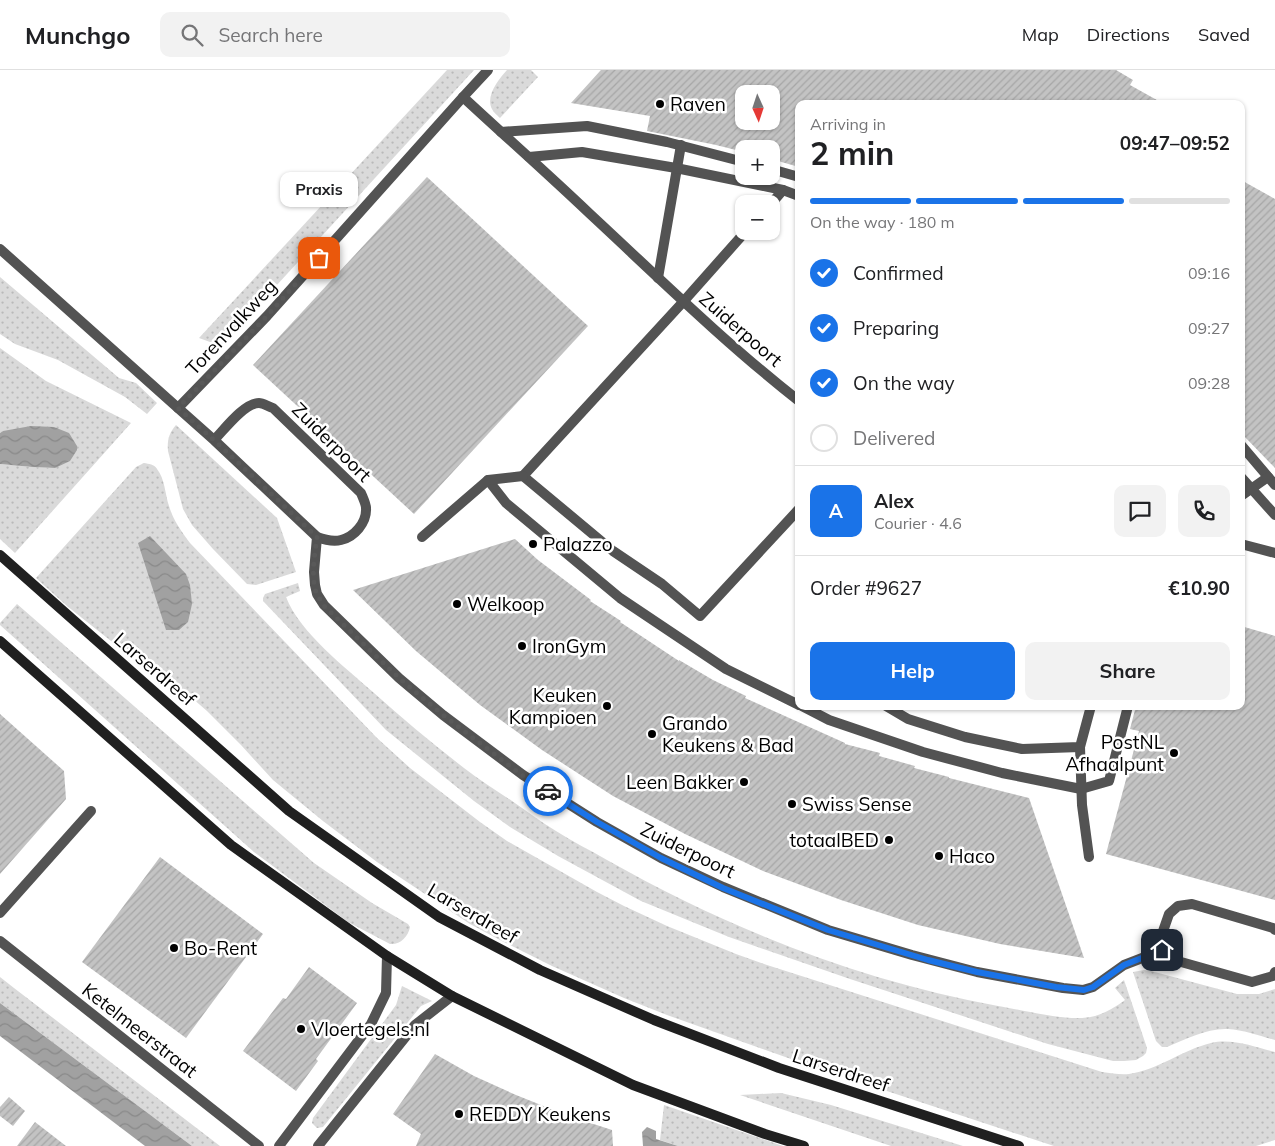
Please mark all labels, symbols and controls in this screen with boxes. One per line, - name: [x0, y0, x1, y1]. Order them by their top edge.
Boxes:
- search box: [160, 12, 510, 57]
- text: Munchgo: [25, 20, 130, 50]
- icon: search: [178, 21, 206, 49]
- text: Search here: [218, 23, 323, 47]
- text: Map: [1022, 23, 1059, 46]
- text: Directions: [1087, 23, 1170, 46]
- text: Saved: [1198, 23, 1250, 46]
- north arrow: [735, 85, 780, 130]
- map controls: [735, 85, 780, 240]
- place label: Raven: [670, 92, 726, 116]
- marker: Raven: [654, 98, 666, 110]
- text: Arriving in: [810, 114, 886, 134]
- text: 09:47–09:52: [1120, 131, 1230, 155]
- text: 2 min: [810, 133, 894, 173]
- button: +: [735, 140, 780, 185]
- callout: Praxis: [280, 173, 358, 208]
- text: Praxis: [295, 179, 343, 199]
- button: −: [735, 195, 780, 240]
- text: On the way · 180 m: [810, 212, 955, 232]
- pin: [298, 237, 340, 279]
- icon: bag: [305, 244, 333, 272]
- icon: check: [810, 259, 838, 287]
- text: Confirmed: [853, 261, 944, 285]
- text: 09:16: [1188, 263, 1230, 283]
- street label: Torenvalkweg: [180, 274, 282, 380]
- street label: Zuiderpoort: [694, 286, 788, 372]
- icon: check: [810, 314, 838, 342]
- text: Preparing: [853, 316, 939, 340]
- text: 09:27: [1188, 318, 1230, 338]
- icon: check: [810, 369, 838, 397]
- text: On the way: [853, 371, 955, 395]
- text: 09:28: [1188, 373, 1230, 393]
- street label: Zuiderpoort: [287, 397, 377, 487]
- text: Delivered: [853, 426, 935, 450]
- button: chat: [1114, 485, 1166, 537]
- button: phone: [1178, 485, 1230, 537]
- text: Alex: [874, 489, 914, 513]
- text: A: [829, 499, 843, 523]
- text: Courier · 4.6: [874, 513, 962, 533]
- place label: Palazzo: [543, 532, 613, 556]
- marker: Palazzo: [527, 538, 539, 550]
- text: Order #9627: [810, 576, 922, 600]
- text: €10.90: [1168, 576, 1230, 600]
- place label: Welkoop: [467, 592, 545, 616]
- marker: Welkoop: [451, 598, 463, 610]
- street label: Larserdreef: [109, 627, 201, 711]
- place label: IronGym: [532, 634, 606, 658]
- marker: IronGym: [516, 640, 528, 652]
- button: Help: [810, 642, 1015, 700]
- button: Share: [1025, 642, 1230, 700]
- place label: Keuken Kampioen: [509, 683, 597, 729]
- marker: Keuken Kampioen: [601, 700, 613, 712]
- place label: Grando Keukens & Bad: [662, 711, 794, 757]
- marker: Grando Keukens & Bad: [646, 728, 658, 740]
- place label: PostNL Afhaalpunt: [1065, 730, 1165, 776]
- marker: PostNL Afhaalpunt: [1168, 747, 1180, 759]
- courier: [523, 766, 573, 816]
- place label: Leen Bakker: [626, 770, 734, 794]
- marker: Leen Bakker: [738, 776, 750, 788]
- icon: car: [534, 777, 562, 805]
- place label: Swiss Sense: [802, 792, 912, 816]
- marker: Swiss Sense: [786, 798, 798, 810]
- street label: Zuiderpoort: [637, 817, 740, 883]
- place label: totaalBED: [789, 828, 879, 852]
- marker: totaalBED: [883, 834, 895, 846]
- place label: Haco: [949, 844, 995, 868]
- marker: Haco: [933, 850, 945, 862]
- street label: Larserdreef: [424, 878, 523, 949]
- pin: [1141, 929, 1183, 971]
- place label: Bo-Rent: [184, 936, 258, 960]
- icon: home: [1148, 936, 1176, 964]
- marker: Bo-Rent: [168, 942, 180, 954]
- street label: Ketelmeerstraat: [77, 977, 203, 1083]
- place label: Vloertegels.nl: [311, 1017, 430, 1041]
- marker: Vloertegels.nl: [295, 1023, 307, 1035]
- street label: Larserdreef: [790, 1043, 893, 1097]
- place label: REDDY Keukens: [469, 1102, 611, 1126]
- marker: REDDY Keukens: [453, 1108, 465, 1120]

